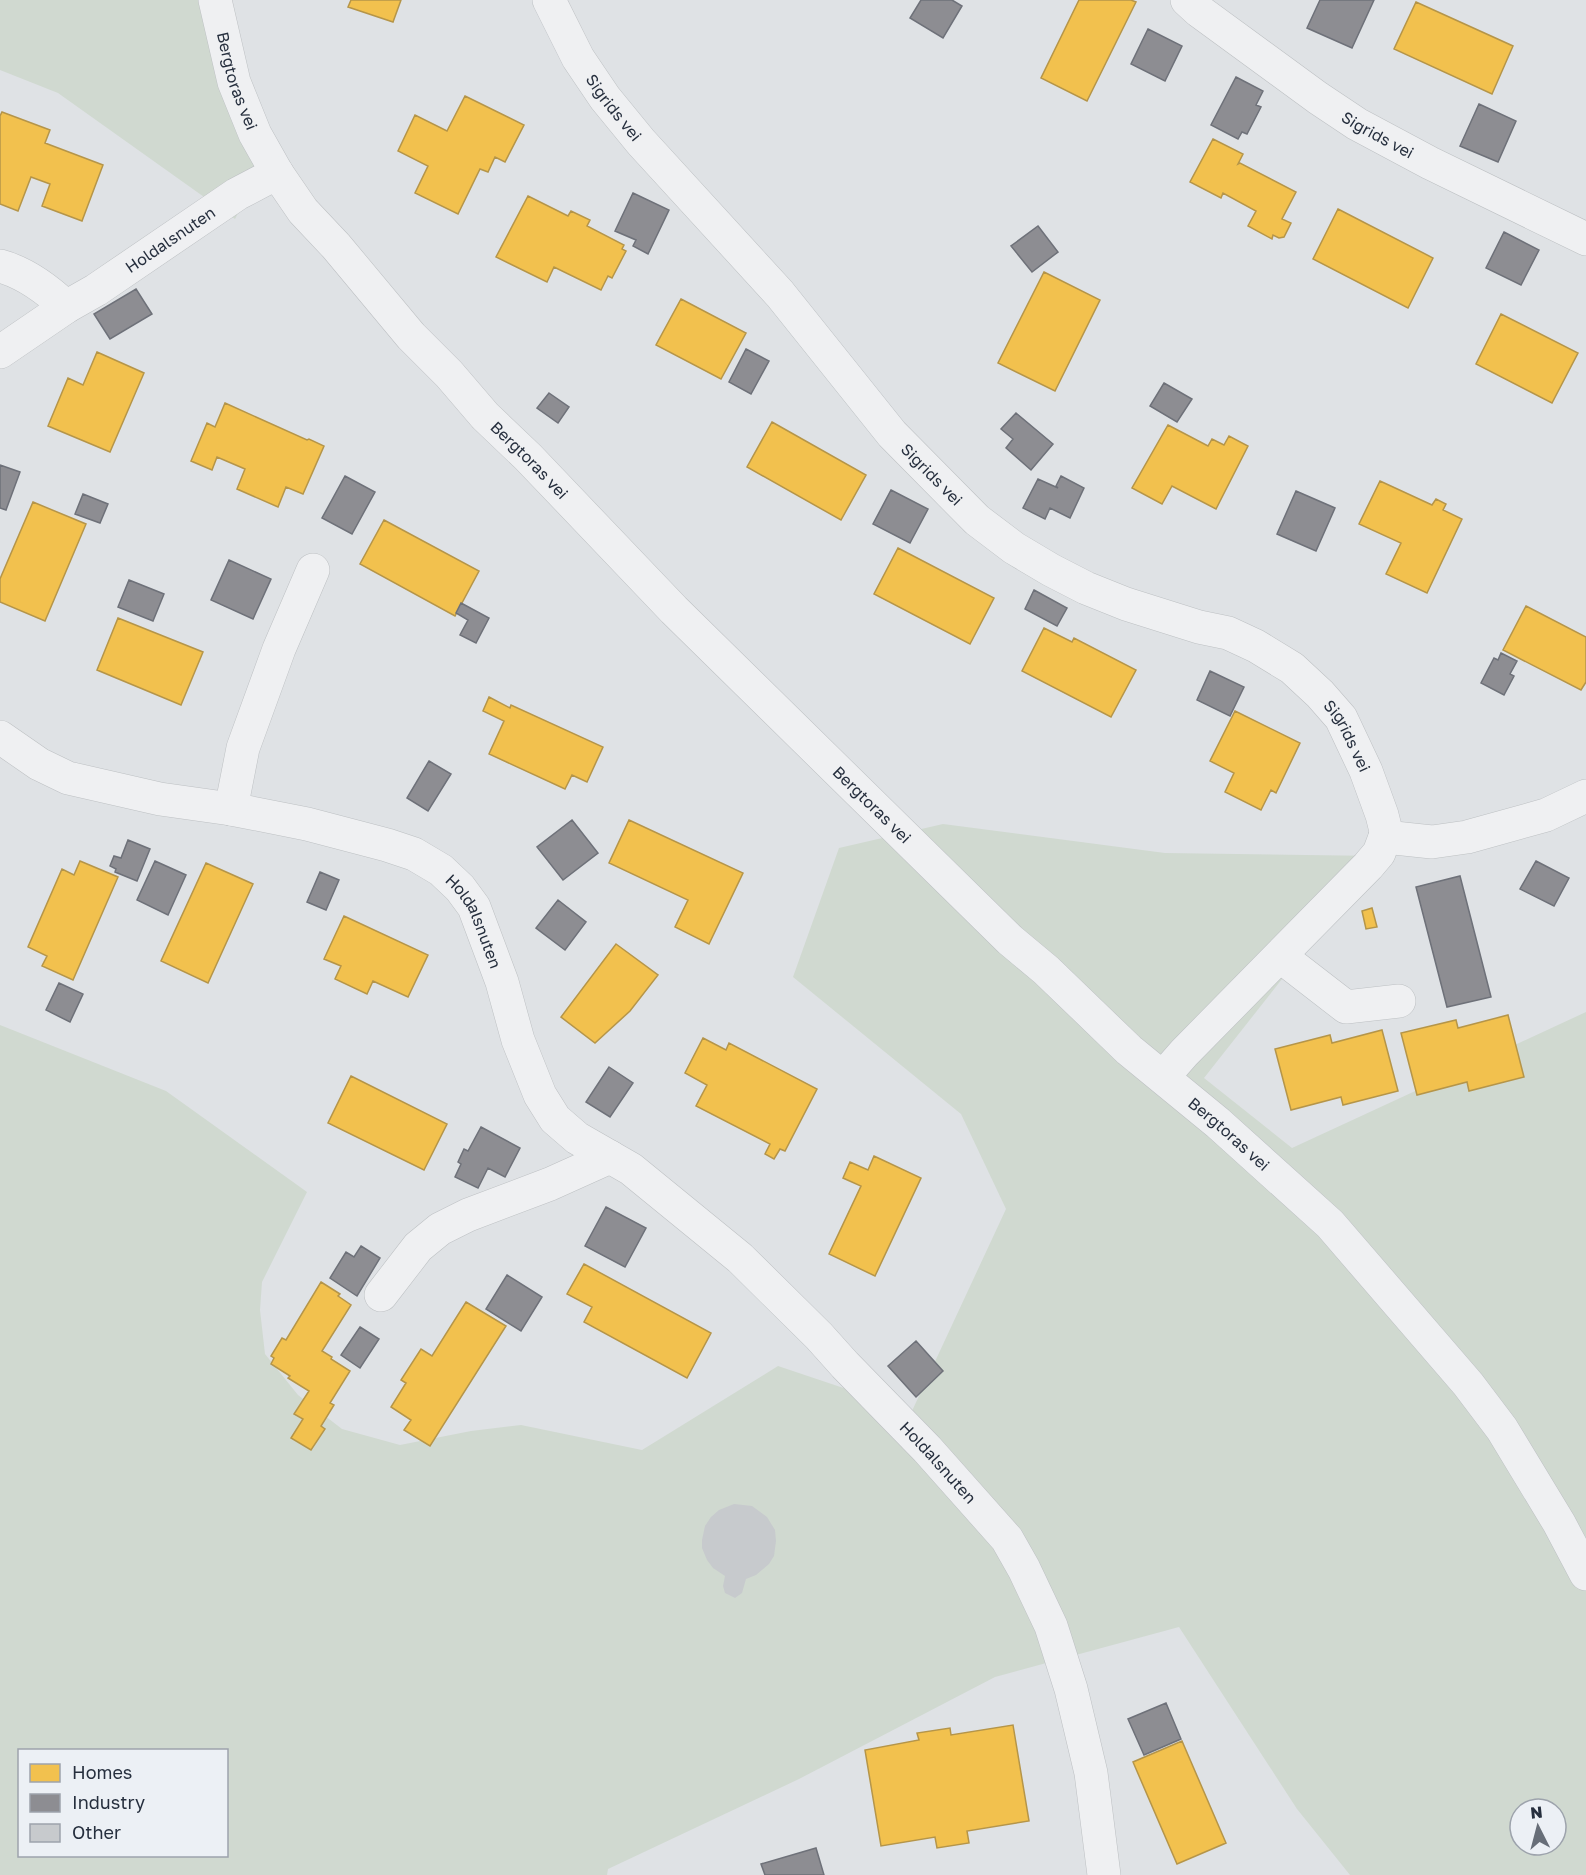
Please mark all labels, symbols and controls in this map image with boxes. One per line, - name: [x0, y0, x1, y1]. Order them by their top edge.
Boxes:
- street label: Bergtoras vei: [213, 30, 262, 133]
- street label: Sigrids vei: [582, 70, 646, 145]
- street label: Sigrids vei: [1338, 107, 1417, 163]
- street label: Holdalsnuten: [121, 202, 219, 277]
- street label: Bergtoras vei: [487, 417, 573, 503]
- street label: Sigrids vei: [897, 439, 967, 510]
- street label: Sigrids vei: [1320, 696, 1375, 775]
- street label: Bergtoras vei: [829, 762, 915, 847]
- street label: Holdalsnuten: [441, 870, 506, 971]
- street label: Bergtoras vei: [1184, 1093, 1274, 1175]
- street label: Holdalsnuten: [896, 1417, 981, 1508]
- legend: [18, 1749, 228, 1857]
- text: Homes: [72, 1761, 132, 1783]
- text: Industry: [72, 1791, 145, 1813]
- north arrow: [1508, 1797, 1568, 1857]
- text: N: [1529, 1802, 1544, 1823]
- text: Other: [72, 1821, 121, 1843]

